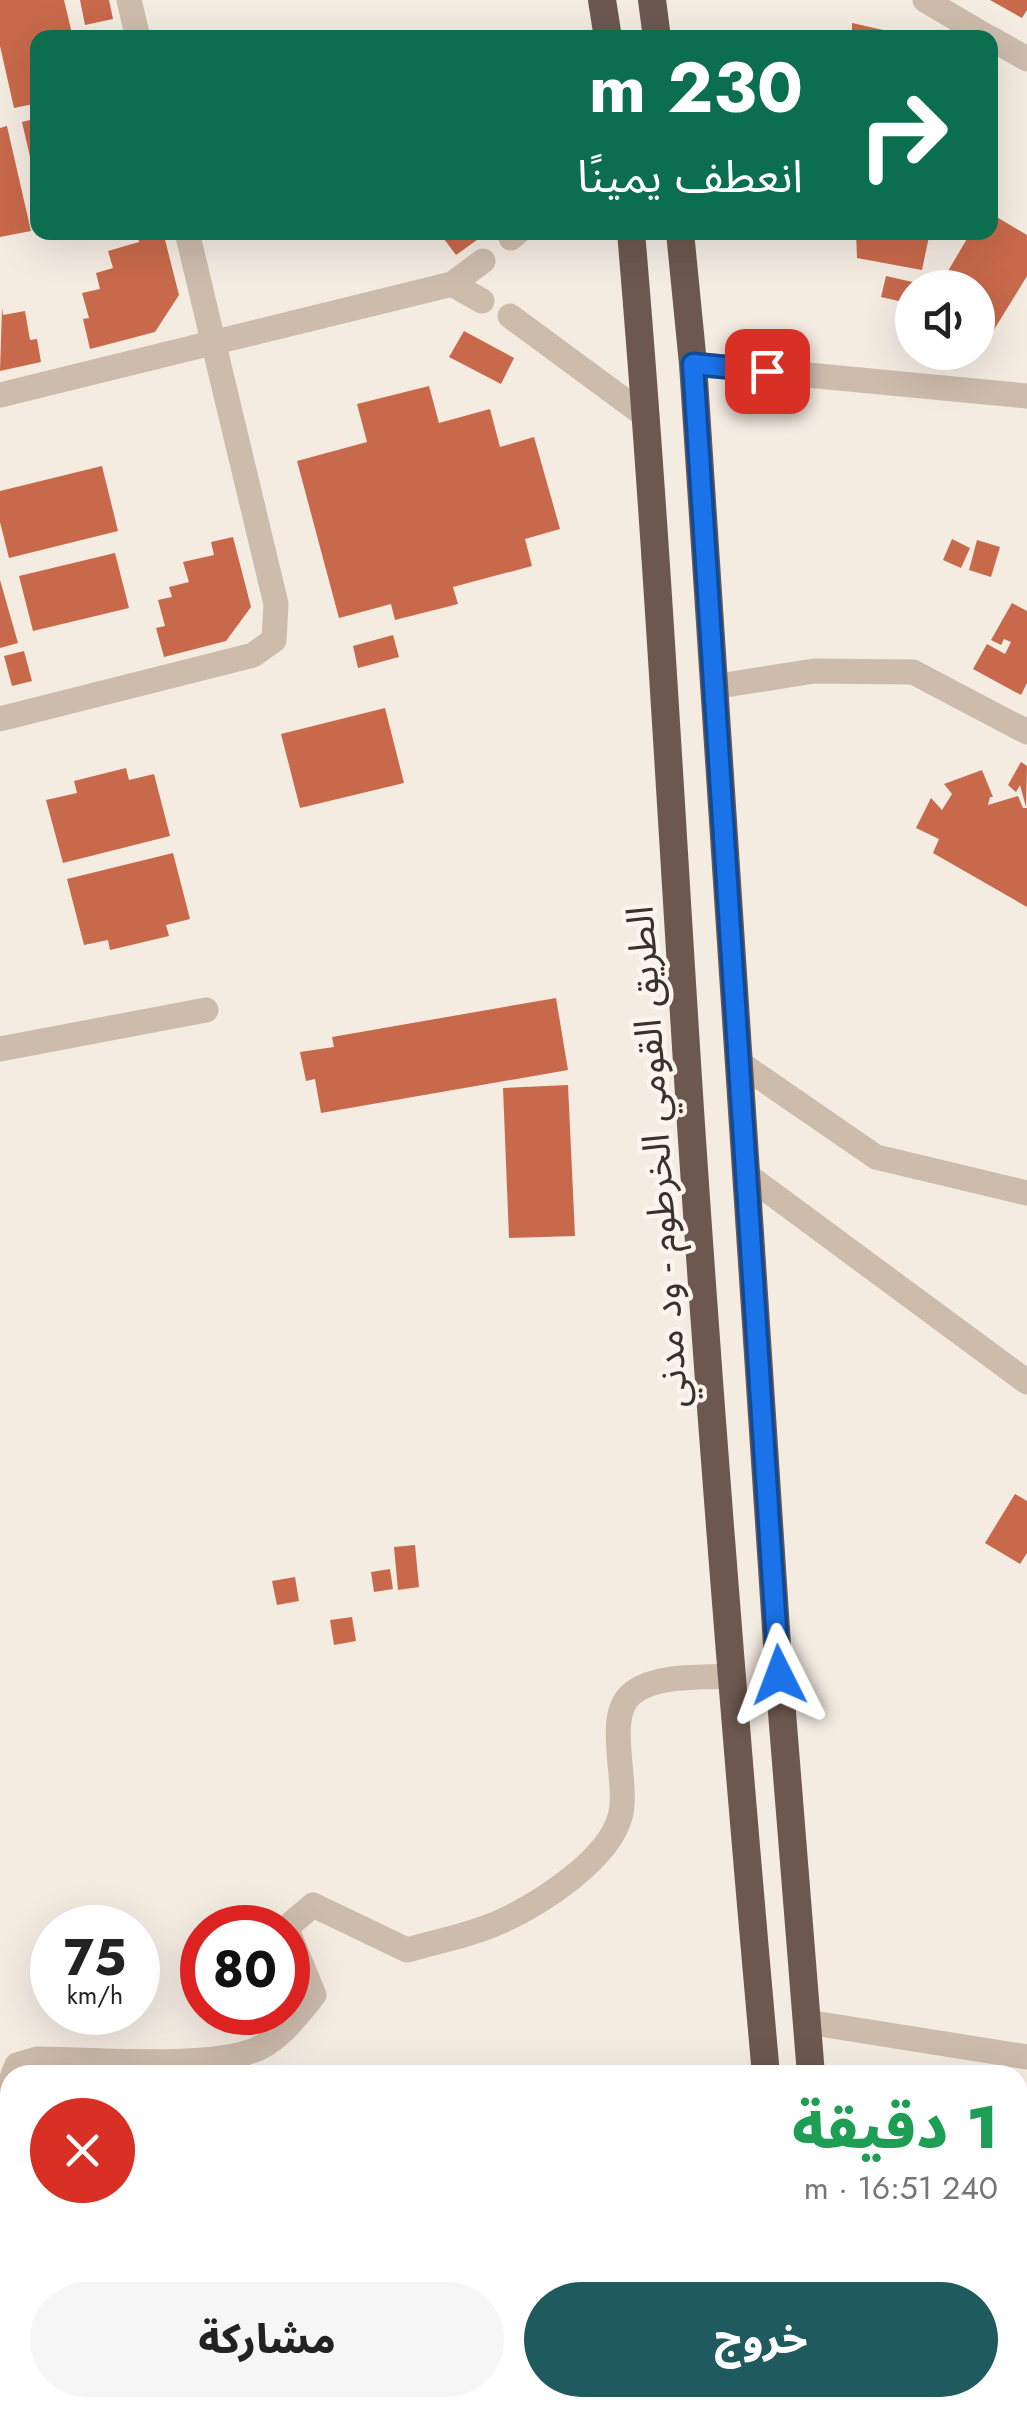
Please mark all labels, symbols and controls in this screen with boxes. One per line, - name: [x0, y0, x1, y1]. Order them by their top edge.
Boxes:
- text: 230 m: [589, 37, 803, 138]
- icon: right: [838, 70, 968, 200]
- text: انعطف يمينًا: [577, 144, 803, 209]
- map controls: [895, 270, 995, 370]
- button: sound: [895, 270, 995, 370]
- pin: [725, 329, 810, 414]
- icon: arrive: [740, 344, 795, 399]
- street label: الطريق القومي الخرطوم - ود مدني: [612, 904, 703, 1410]
- position arrow: [727, 1623, 831, 1727]
- speed limit sign: 80: [180, 1905, 310, 2035]
- text: 75: [64, 1921, 126, 1994]
- text: km/h: [67, 1977, 123, 2013]
- text: 1 دقيقة: [792, 2084, 998, 2171]
- button: close: [30, 2098, 135, 2203]
- text: 240 m · 16:51: [804, 2165, 998, 2211]
- button: مشاركة: [30, 2282, 504, 2397]
- button: خروج: [524, 2282, 998, 2397]

